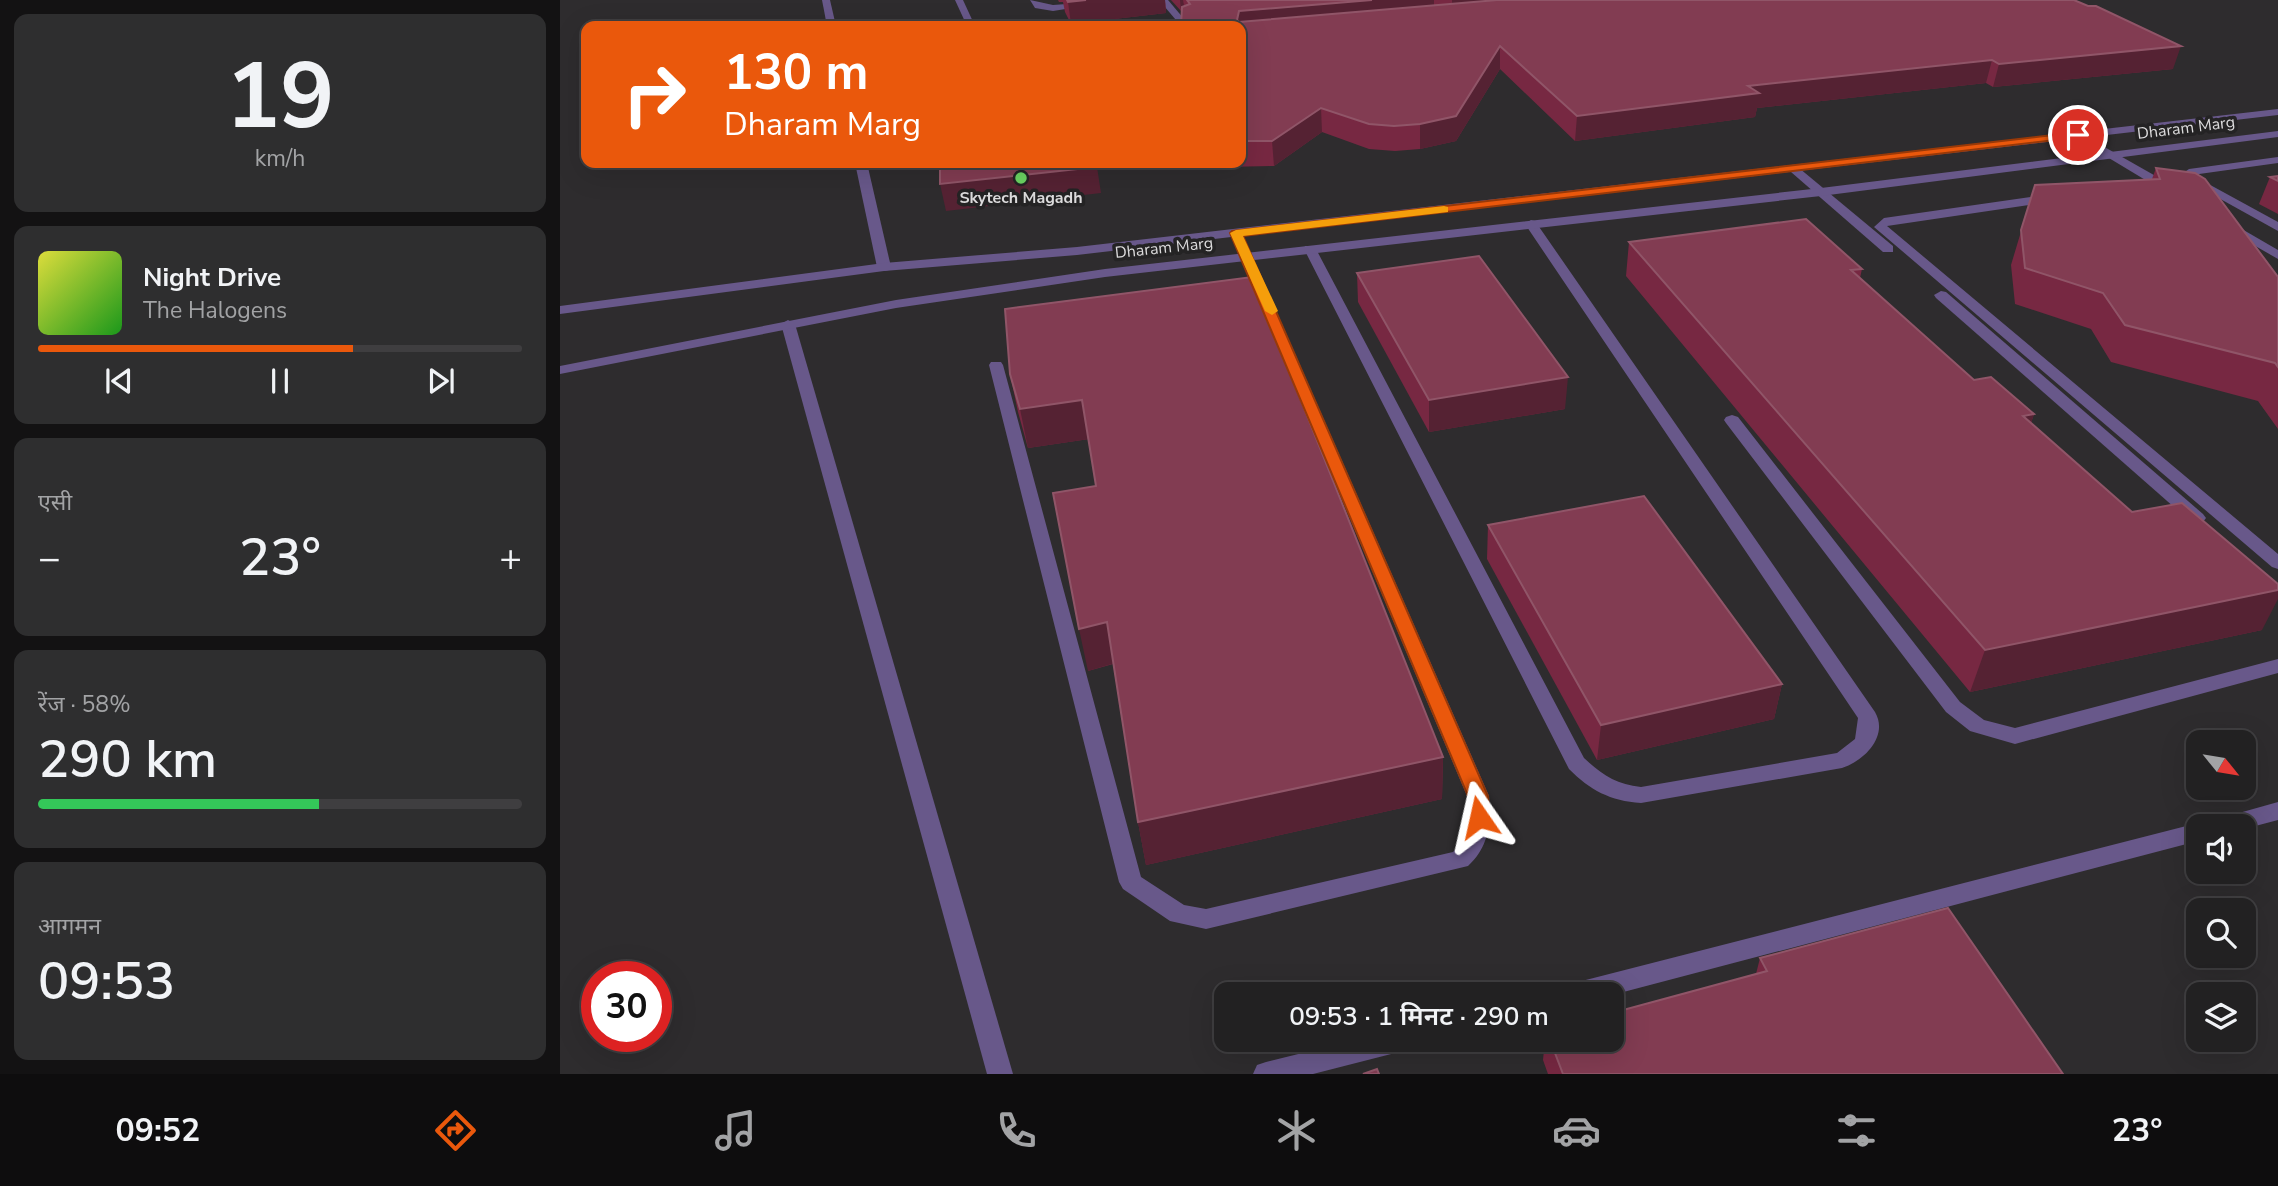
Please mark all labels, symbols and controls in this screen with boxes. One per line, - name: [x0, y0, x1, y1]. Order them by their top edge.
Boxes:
- text: 19: [225, 35, 335, 159]
- text: 130 m: [724, 39, 868, 106]
- icon: right: [609, 49, 700, 140]
- text: Dharam Marg: [724, 103, 921, 146]
- pin: [2048, 105, 2108, 165]
- street label: Dharam Marg: [2136, 111, 2236, 145]
- icon: arrive: [2059, 116, 2097, 154]
- text: km/h: [255, 143, 305, 174]
- marker: Skytech Magadh: [1013, 170, 1029, 186]
- place label: Skytech Magadh: [959, 187, 1083, 209]
- street label: Dharam Marg: [1114, 232, 1214, 264]
- text: Night Drive: [143, 260, 281, 295]
- text: The Halogens: [143, 295, 287, 326]
- icon: previous: [100, 362, 138, 400]
- icon: pause: [261, 362, 299, 400]
- icon: next: [422, 362, 460, 400]
- text: एसी: [38, 487, 72, 518]
- text: 23°: [239, 522, 321, 593]
- text: −: [38, 533, 61, 584]
- text: +: [499, 533, 522, 584]
- text: रेंज · 58%: [38, 689, 131, 720]
- text: 290 km: [38, 724, 217, 795]
- north arrow: [2186, 730, 2256, 800]
- map controls: [2186, 730, 2256, 1052]
- position arrow: [1442, 780, 1516, 854]
- button: sound: [2186, 814, 2256, 884]
- button: search: [2186, 898, 2256, 968]
- text: आगमन: [38, 911, 101, 942]
- text: 09:53: [38, 946, 175, 1017]
- speed limit sign: 30: [581, 961, 672, 1052]
- button: layers: [2186, 982, 2256, 1052]
- text: 09:53 · 1 मिनट · 290 m: [1289, 999, 1549, 1034]
- icon: directions: [431, 1106, 480, 1155]
- icon: music: [711, 1106, 760, 1155]
- icon: phone: [992, 1106, 1041, 1155]
- icon: climate: [1272, 1106, 1321, 1155]
- icon: car: [1552, 1106, 1601, 1155]
- icon: filters: [1832, 1106, 1881, 1155]
- text: 09:52: [116, 1109, 200, 1152]
- text: 23°: [2112, 1109, 2162, 1152]

